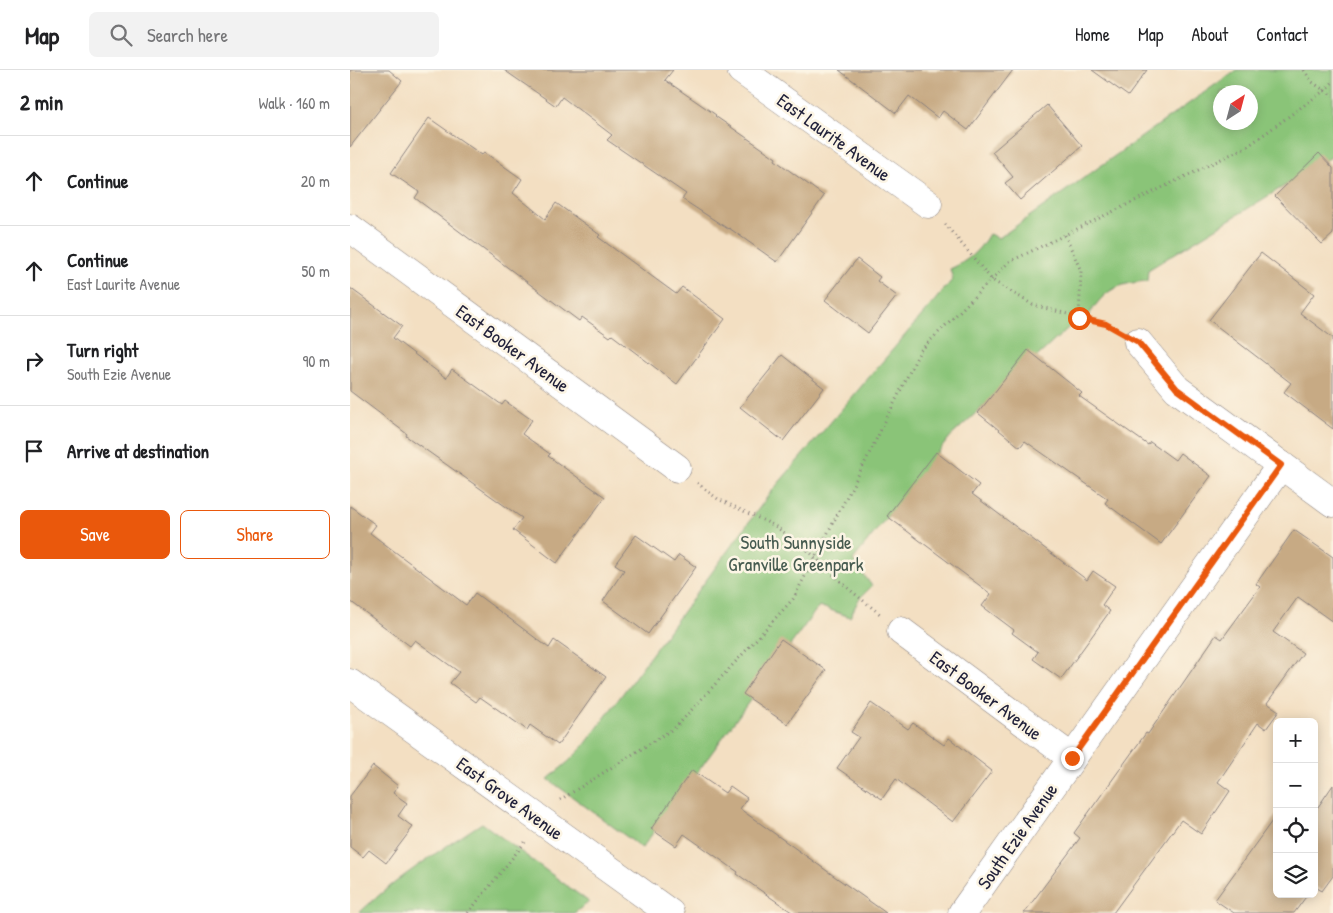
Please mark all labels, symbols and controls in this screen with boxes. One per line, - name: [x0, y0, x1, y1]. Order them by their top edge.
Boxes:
- search box: [89, 12, 439, 57]
- text: Map: [25, 19, 59, 51]
- icon: search: [107, 21, 135, 49]
- text: Search here: [147, 22, 228, 48]
- text: Home: [1075, 22, 1110, 47]
- text: Map: [1138, 22, 1163, 47]
- text: About: [1191, 22, 1228, 47]
- text: Contact: [1256, 22, 1308, 47]
- north arrow: [1213, 85, 1258, 130]
- street label: East Laurite Avenue: [772, 87, 896, 187]
- text: 2 min: [20, 88, 63, 117]
- text: Walk · 160 m: [258, 92, 330, 114]
- icon: ahead: [20, 167, 48, 195]
- text: Continue: [67, 168, 128, 194]
- text: 20 m: [301, 170, 330, 192]
- text: Continue: [67, 247, 128, 273]
- icon: ahead: [20, 257, 48, 285]
- text: 50 m: [302, 260, 330, 282]
- text: East Laurite Avenue: [67, 273, 180, 295]
- street label: East Booker Avenue: [451, 298, 575, 398]
- route start: [1068, 307, 1091, 330]
- text: Turn right: [67, 337, 138, 363]
- icon: right: [20, 347, 48, 375]
- text: 90 m: [302, 350, 330, 372]
- text: South Ezie Avenue: [67, 363, 171, 385]
- icon: arrive: [20, 437, 48, 465]
- text: Arrive at destination: [67, 438, 209, 464]
- button: Save: [20, 510, 170, 559]
- button: Share: [180, 510, 330, 559]
- park label: South Sunnyside Granville Greenpark: [728, 529, 864, 577]
- street label: East Booker Avenue: [925, 644, 1048, 746]
- map controls: [1273, 718, 1318, 898]
- button: +: [1273, 718, 1318, 763]
- route end: [1061, 747, 1084, 770]
- street label: East Grove Avenue: [451, 750, 569, 846]
- button: −: [1273, 763, 1318, 808]
- street label: South Ezie Avenue: [971, 777, 1063, 894]
- button: locate: [1273, 808, 1318, 853]
- button: layers: [1273, 853, 1318, 898]

